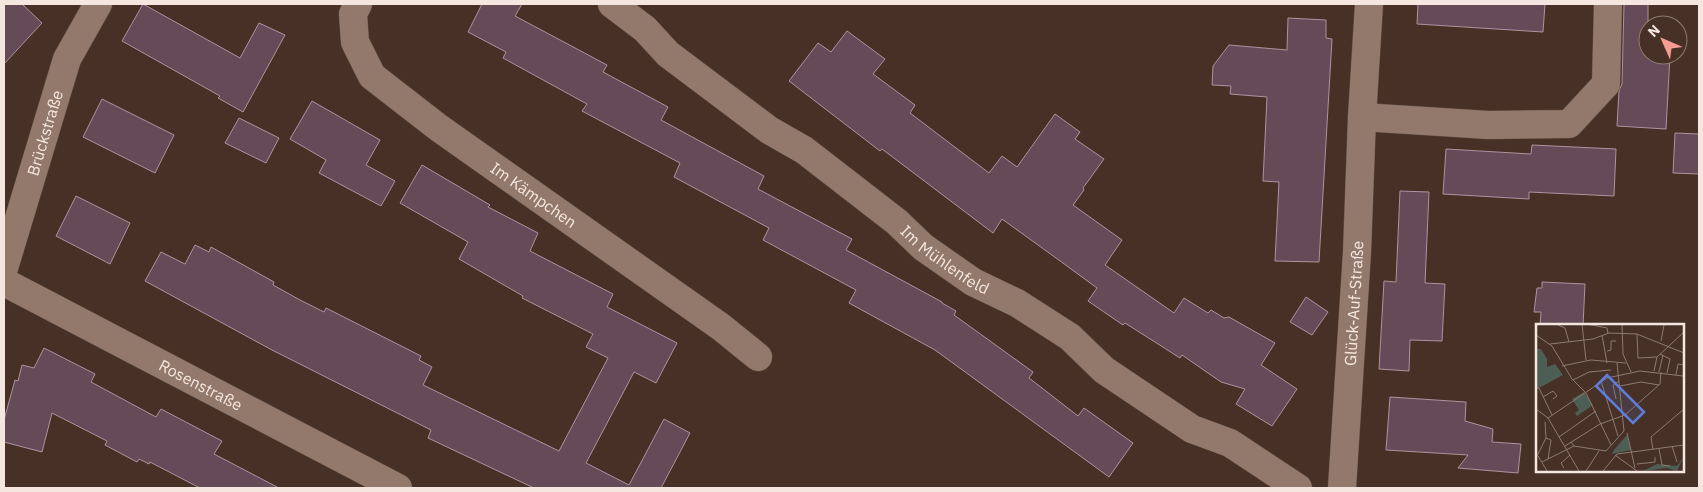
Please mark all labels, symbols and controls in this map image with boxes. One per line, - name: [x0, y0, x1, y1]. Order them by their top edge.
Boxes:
- north arrow: [1638, 15, 1688, 65]
- text: N: [1644, 21, 1664, 41]
- street label: Brückstraße: [22, 88, 67, 178]
- street label: Im Kämpchen: [487, 158, 581, 232]
- street label: Im Mühlenfeld: [896, 221, 992, 298]
- street label: Glück-Auf-Straße: [1340, 240, 1367, 367]
- inset map: [1536, 324, 1683, 472]
- street label: Rosenstraße: [156, 355, 246, 415]

